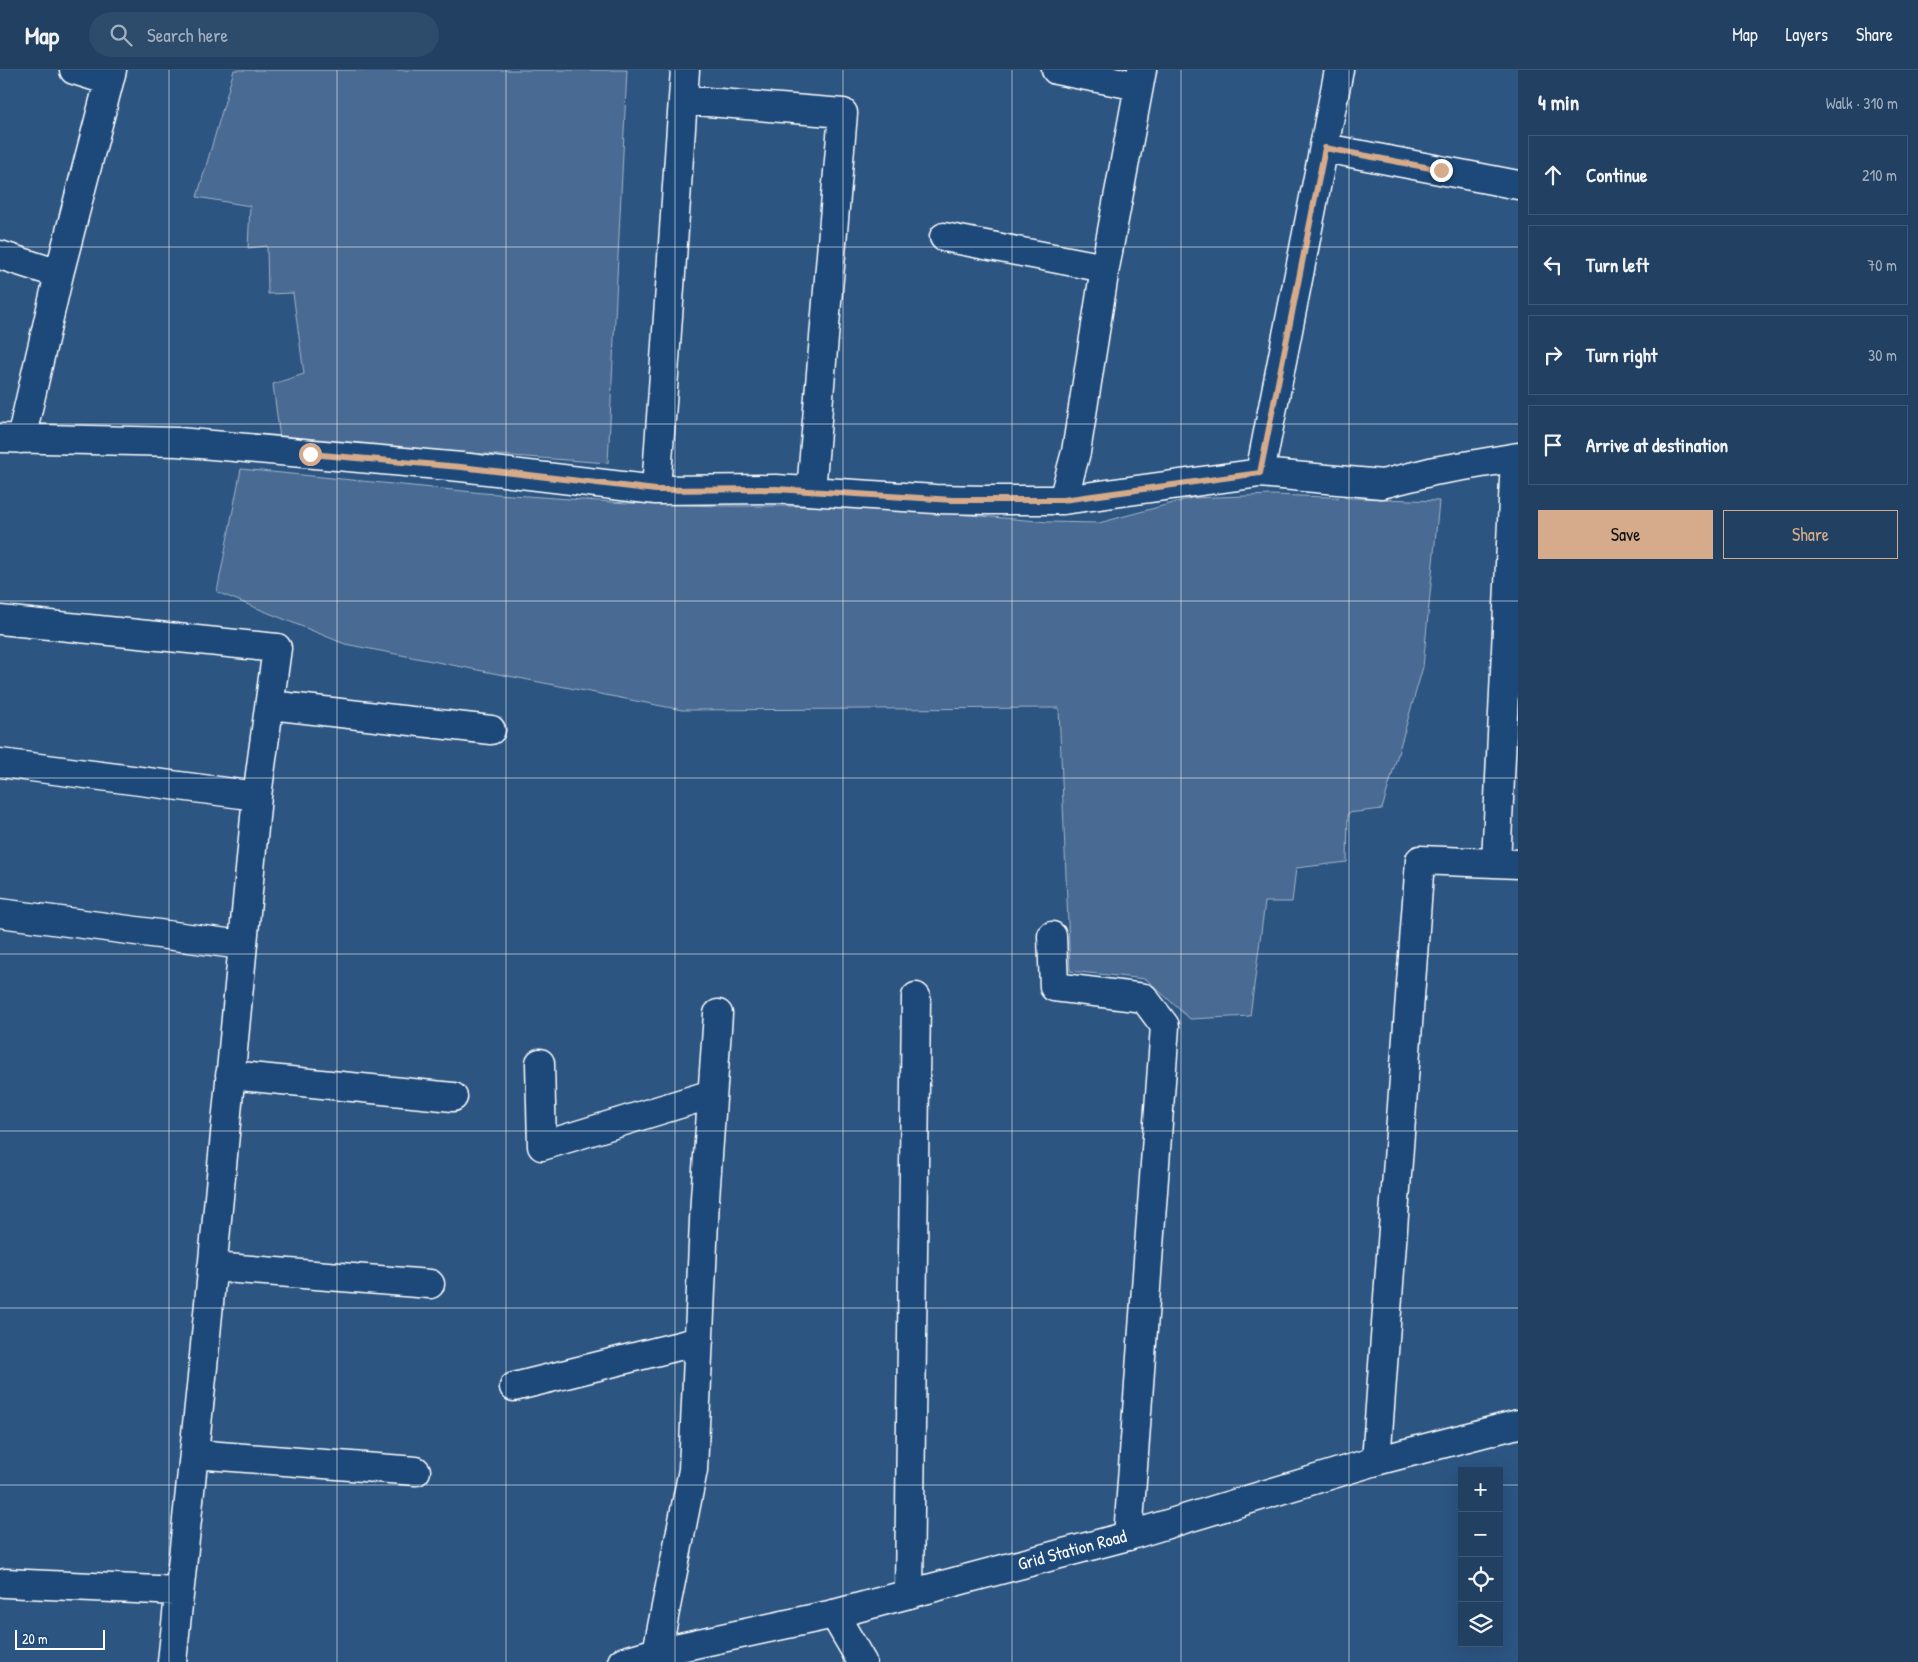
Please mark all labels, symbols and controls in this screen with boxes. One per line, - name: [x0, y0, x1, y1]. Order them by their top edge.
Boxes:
- search box: [89, 12, 439, 57]
- text: Map: [25, 19, 59, 51]
- icon: search: [107, 21, 135, 49]
- text: Search here: [147, 22, 228, 48]
- text: Map: [1732, 22, 1758, 47]
- text: Layers: [1786, 22, 1828, 47]
- text: Share: [1856, 22, 1893, 47]
- text: 4 min: [1538, 88, 1579, 117]
- text: Walk · 310 m: [1826, 92, 1898, 114]
- route end: [1430, 159, 1453, 182]
- icon: ahead: [1539, 161, 1567, 189]
- text: Continue: [1586, 162, 1647, 188]
- text: 210 m: [1862, 164, 1897, 186]
- icon: left: [1539, 251, 1567, 279]
- text: Turn left: [1586, 252, 1649, 278]
- text: 70 m: [1867, 254, 1897, 276]
- icon: right: [1539, 341, 1567, 369]
- text: Turn right: [1586, 342, 1657, 368]
- text: 30 m: [1868, 344, 1897, 366]
- icon: arrive: [1539, 431, 1567, 459]
- text: Arrive at destination: [1586, 432, 1728, 458]
- route start: [299, 443, 322, 466]
- button: Save: [1538, 510, 1713, 559]
- button: Share: [1723, 510, 1898, 559]
- map controls: [1458, 1467, 1503, 1647]
- button: +: [1458, 1467, 1503, 1512]
- button: −: [1458, 1512, 1503, 1557]
- street label: Grid Station Road: [1015, 1523, 1129, 1576]
- button: locate: [1458, 1557, 1503, 1602]
- button: layers: [1458, 1602, 1503, 1647]
- scale bar: [15, 1627, 105, 1650]
- text: 20 m: [22, 1629, 48, 1648]

